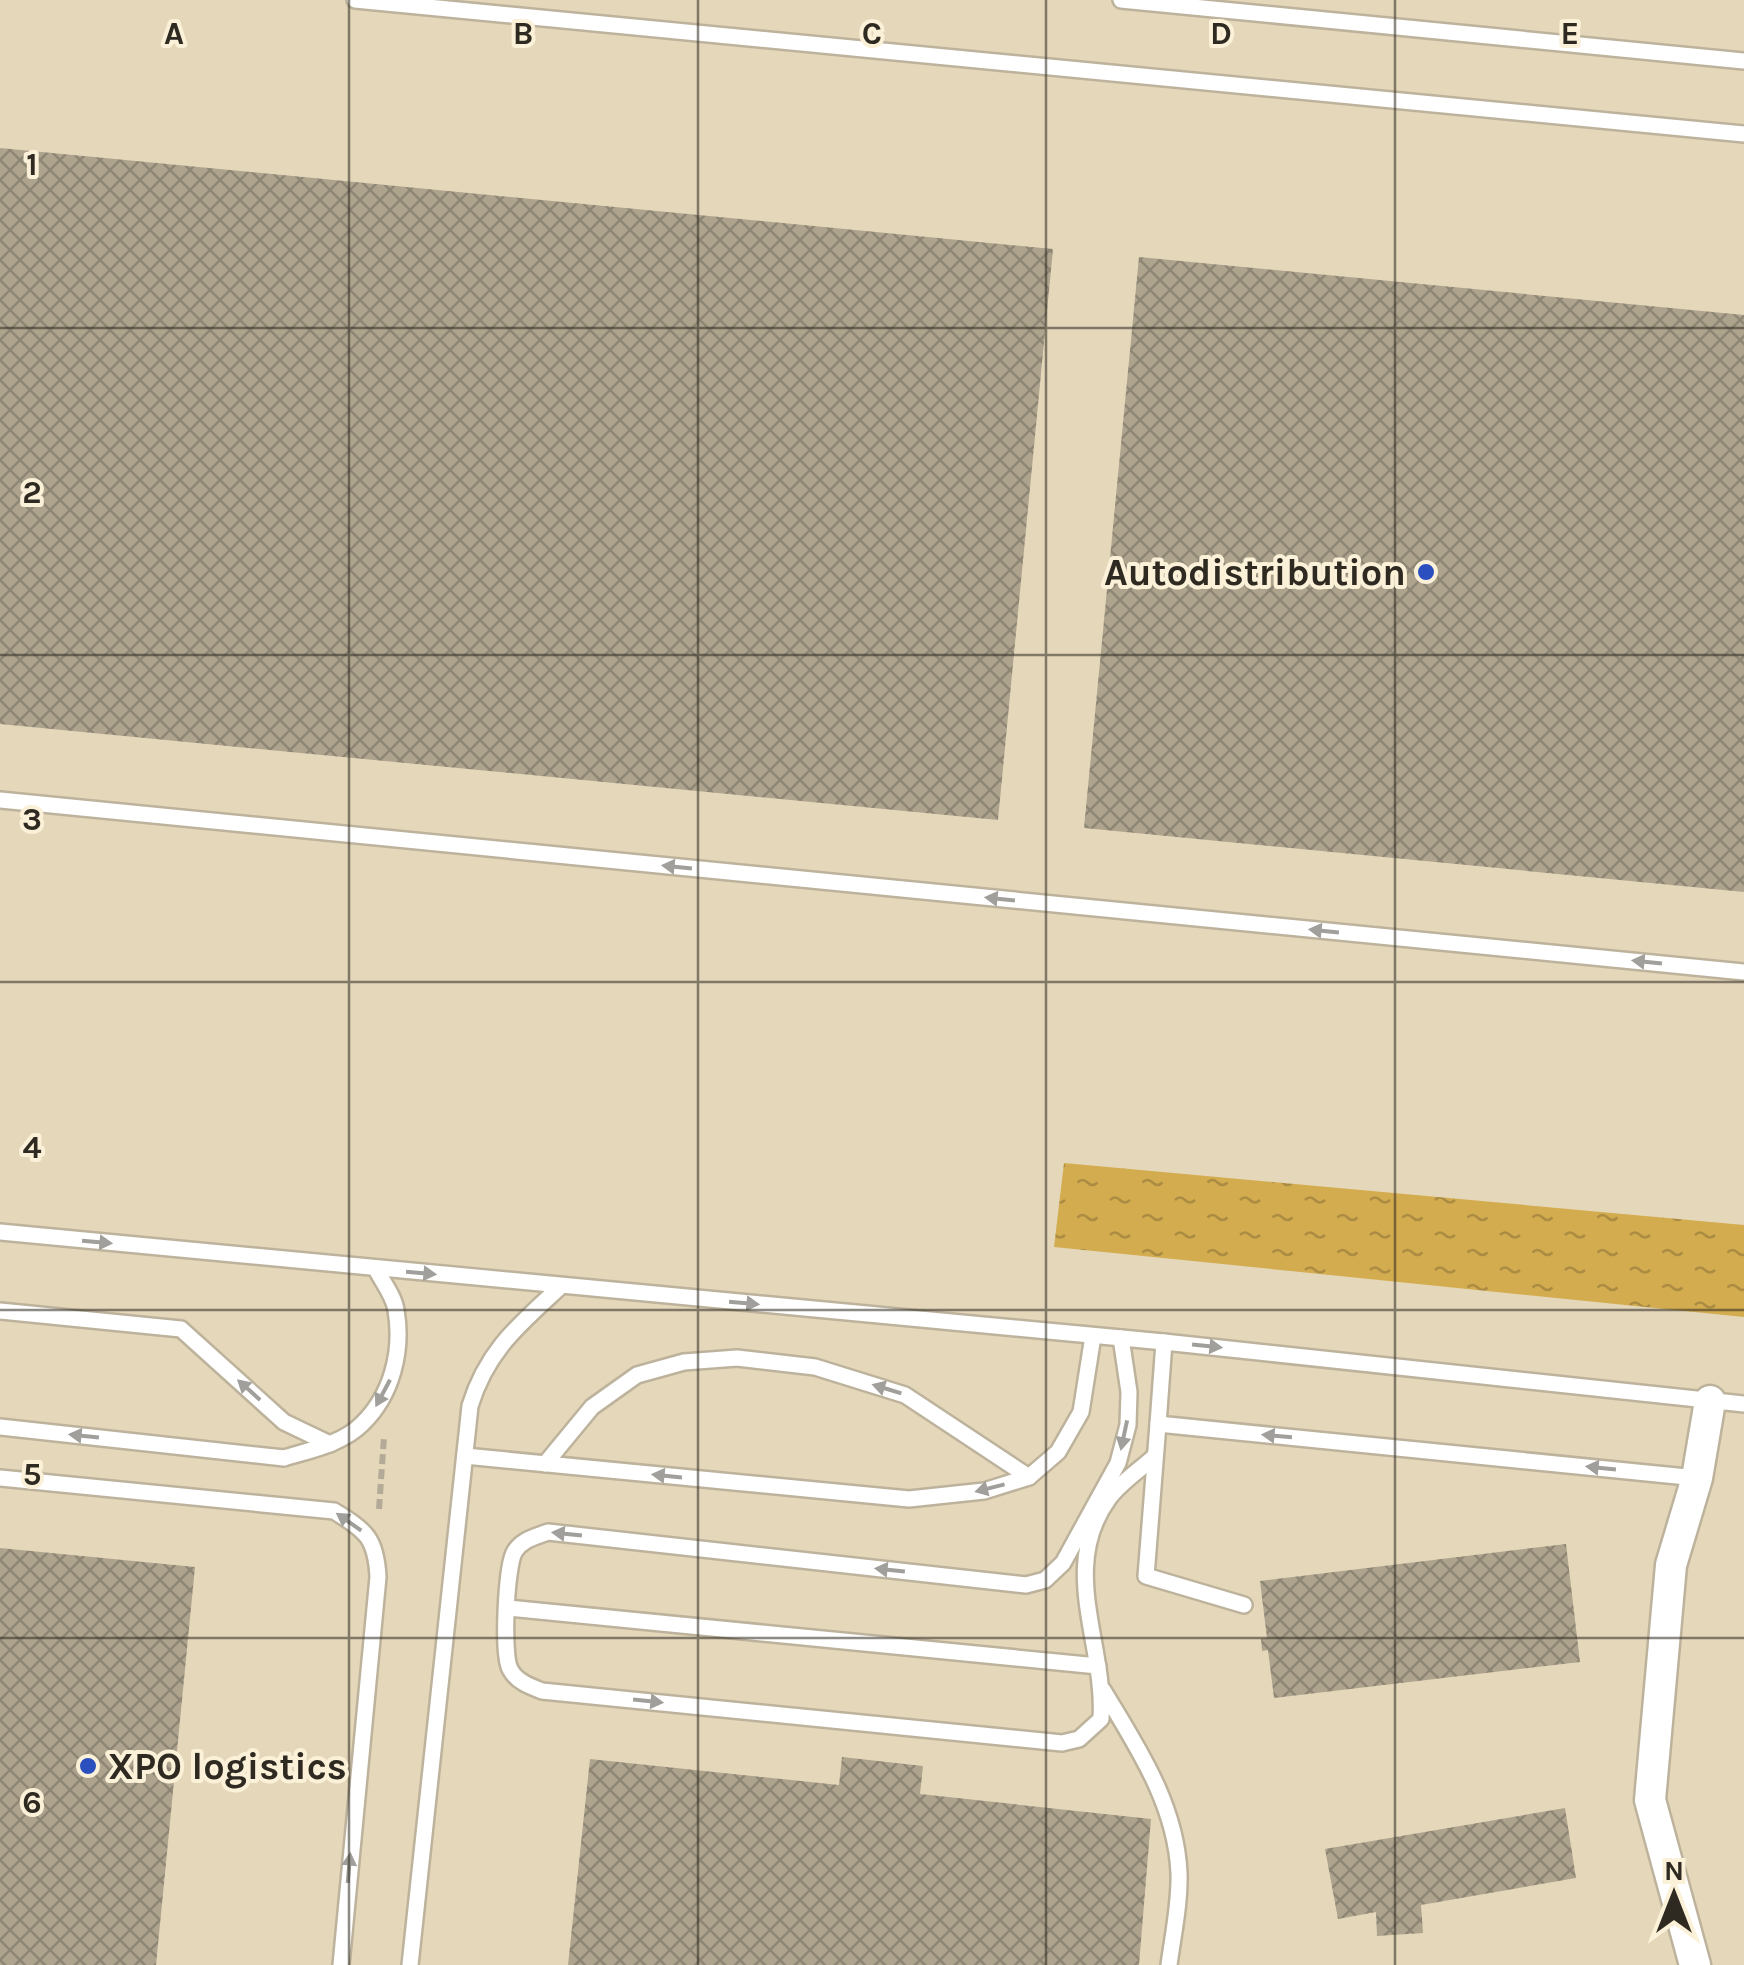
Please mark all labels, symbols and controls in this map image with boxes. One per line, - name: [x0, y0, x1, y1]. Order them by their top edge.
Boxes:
- text: A: [164, 15, 184, 52]
- text: B: [513, 15, 533, 52]
- text: C: [862, 15, 882, 52]
- text: D: [1210, 15, 1232, 52]
- text: E: [1561, 15, 1579, 52]
- text: 1: [26, 146, 38, 183]
- text: 2: [22, 474, 42, 511]
- place label: Autodistribution: [1104, 550, 1406, 595]
- marker: Autodistribution: [1415, 561, 1437, 583]
- text: 3: [22, 801, 42, 838]
- one-way arrow: [660, 859, 692, 875]
- one-way arrow: [984, 891, 1016, 907]
- one-way arrow: [1307, 922, 1339, 938]
- one-way arrow: [1631, 954, 1662, 970]
- text: 4: [22, 1129, 42, 1166]
- one-way arrow: [82, 1234, 113, 1250]
- one-way arrow: [405, 1265, 437, 1281]
- one-way arrow: [729, 1295, 761, 1311]
- one-way arrow: [1192, 1339, 1224, 1355]
- one-way arrow: [375, 1379, 392, 1407]
- one-way arrow: [237, 1380, 262, 1402]
- one-way arrow: [871, 1381, 902, 1396]
- one-way arrow: [1116, 1420, 1132, 1451]
- one-way arrow: [1261, 1427, 1293, 1443]
- one-way arrow: [68, 1428, 100, 1444]
- text: 5: [23, 1456, 41, 1493]
- one-way arrow: [1584, 1460, 1616, 1476]
- one-way arrow: [651, 1467, 683, 1483]
- one-way arrow: [974, 1481, 1005, 1497]
- one-way arrow: [336, 1513, 362, 1532]
- one-way arrow: [550, 1526, 582, 1542]
- one-way arrow: [873, 1562, 905, 1578]
- one-way arrow: [633, 1694, 665, 1710]
- place label: XPO logistics: [108, 1744, 347, 1789]
- marker: XPO logistics: [77, 1755, 99, 1777]
- text: 6: [22, 1784, 42, 1821]
- north arrow: [1624, 1845, 1724, 1945]
- one-way arrow: [342, 1851, 358, 1883]
- text: N: [1664, 1854, 1684, 1887]

